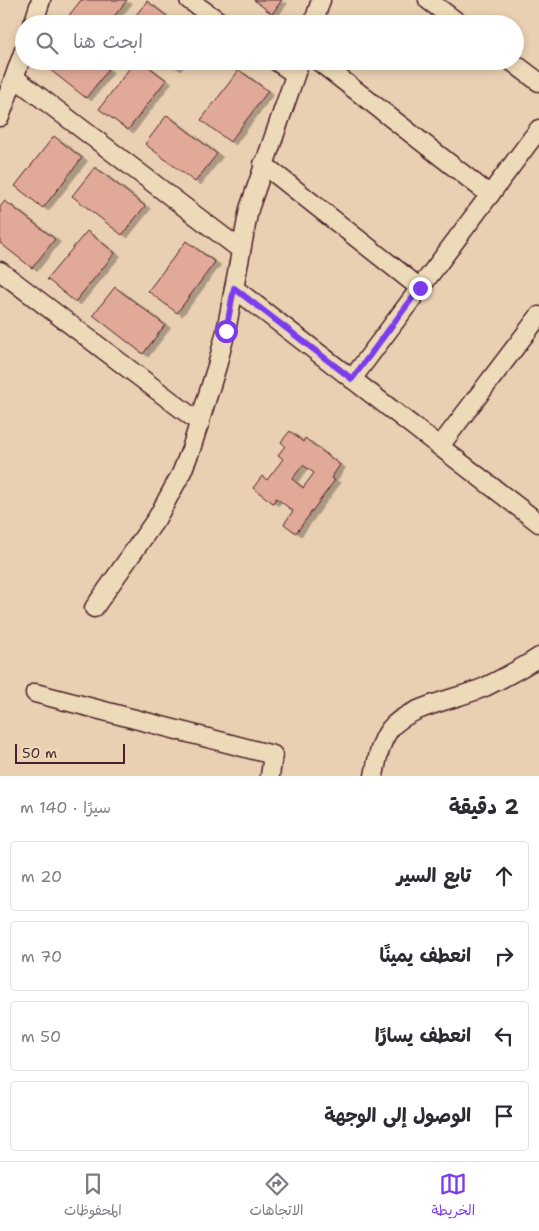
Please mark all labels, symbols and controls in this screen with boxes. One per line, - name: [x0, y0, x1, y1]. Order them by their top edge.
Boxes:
- search box: [15, 15, 524, 70]
- icon: search: [33, 29, 61, 57]
- text: ابحث هنا: [73, 29, 143, 54]
- route end: [409, 277, 432, 300]
- route start: [215, 320, 238, 343]
- scale bar: [15, 741, 125, 764]
- text: 50 m: [22, 744, 57, 762]
- text: 2 دقيقة: [449, 793, 519, 821]
- text: سيرًا · 140 m: [20, 797, 111, 818]
- icon: ahead: [490, 862, 518, 890]
- text: تابع السير: [397, 863, 471, 888]
- text: 20 m: [21, 866, 62, 887]
- icon: right: [490, 942, 518, 970]
- text: انعطف يمينًا: [380, 943, 471, 968]
- text: 70 m: [21, 946, 62, 967]
- icon: left: [490, 1022, 518, 1050]
- text: انعطف يسارًا: [375, 1023, 471, 1048]
- text: 50 m: [21, 1026, 61, 1047]
- icon: arrive: [490, 1102, 518, 1130]
- text: الوصول إلى الوجهة: [324, 1103, 471, 1128]
- tab: المحفوظات: [64, 1170, 122, 1223]
- tab: الاتجاهات: [249, 1170, 304, 1223]
- tab: الخريطة: [431, 1170, 475, 1223]

